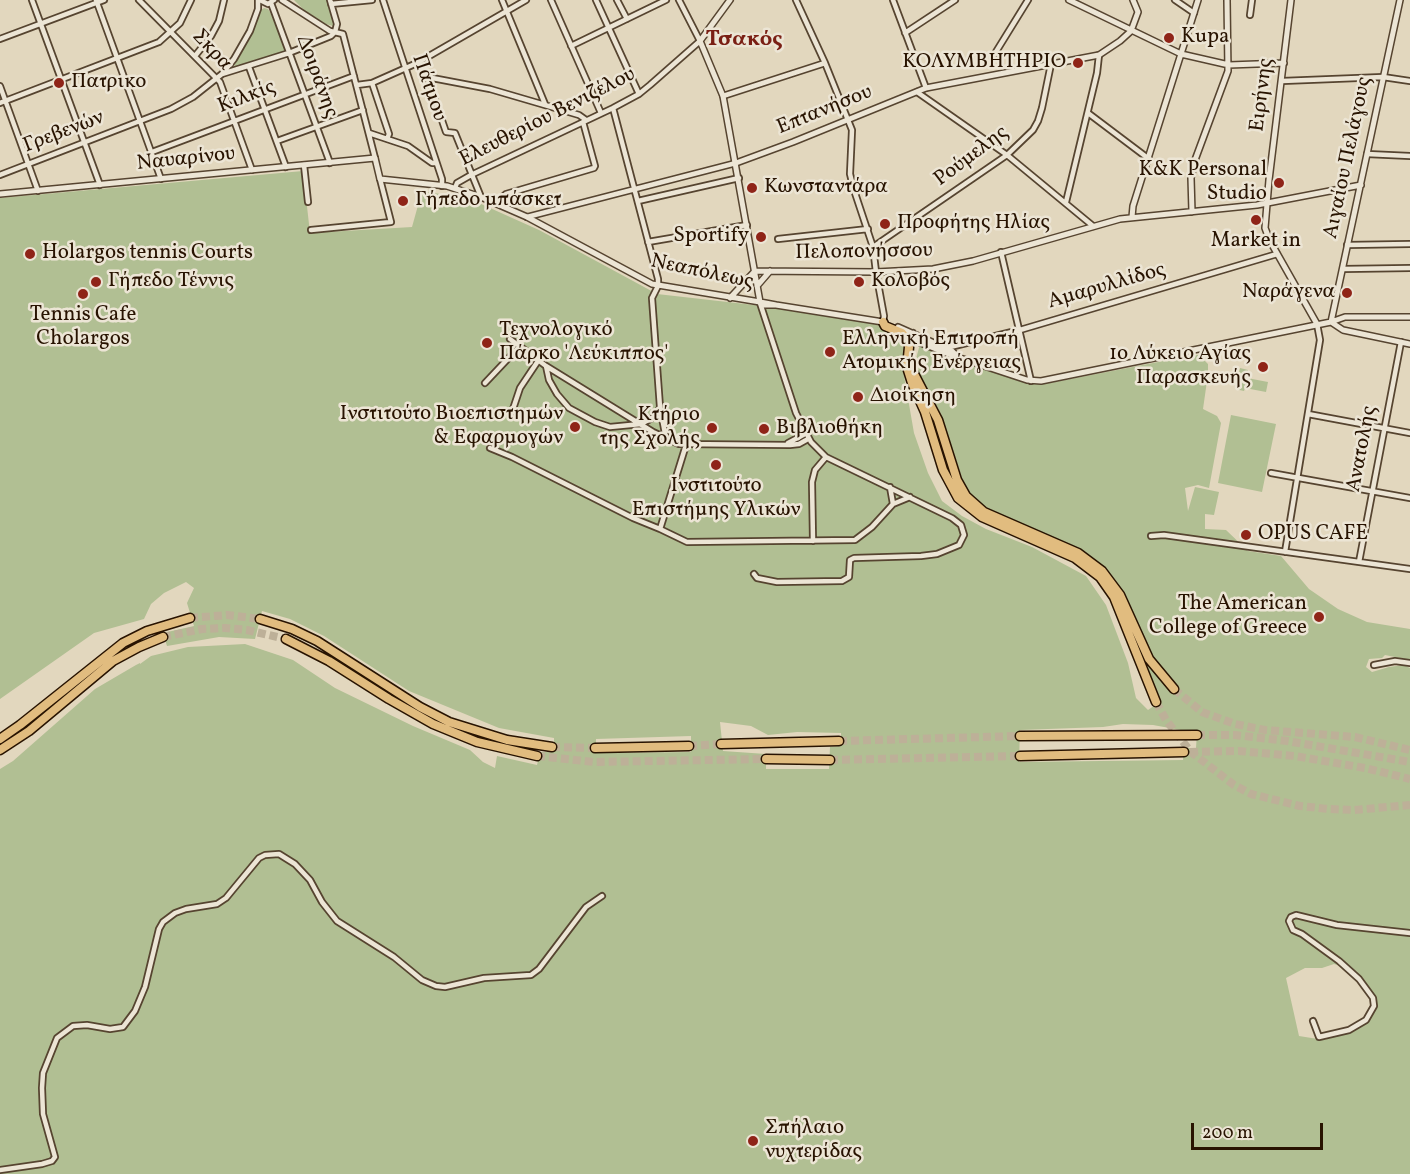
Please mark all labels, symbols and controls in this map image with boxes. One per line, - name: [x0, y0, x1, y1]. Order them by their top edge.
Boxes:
- street label: Σκρα: [186, 25, 236, 77]
- place label: Kupa: [1181, 25, 1230, 51]
- district label: Τσακός: [706, 28, 782, 54]
- marker: Kupa: [1162, 31, 1176, 45]
- street label: Δοιράνης: [289, 32, 343, 122]
- place label: ΚΟΛΥΜΒΗΤΗΡΙΟ: [902, 50, 1066, 76]
- street label: Πάτμου: [405, 51, 451, 125]
- marker: ΚΟΛΥΜΒΗΤΗΡΙΟ: [1071, 56, 1085, 70]
- street label: Ειρήνης: [1246, 57, 1280, 133]
- street label: Ελευθερίου Βενιζέλου: [456, 63, 640, 173]
- place label: Πατρικο: [71, 70, 147, 96]
- street label: Αιγαίου Πελάγους: [1320, 75, 1378, 241]
- marker: Πατρικο: [52, 76, 66, 90]
- street label: Κιλκίς: [215, 76, 279, 120]
- street label: Επτανήσου: [774, 80, 876, 142]
- street label: Γρεβενών: [20, 106, 108, 160]
- street label: Ρούμελης: [930, 121, 1014, 193]
- street label: Ναυαρίνου: [135, 142, 237, 178]
- place label: K&K Personal Studio: [1139, 158, 1267, 208]
- place label: Κωνσταντάρα: [764, 175, 888, 201]
- marker: K&K Personal Studio: [1272, 176, 1286, 190]
- marker: Κωνσταντάρα: [745, 181, 759, 195]
- place label: Γήπεδο μπάσκετ: [415, 188, 561, 214]
- marker: Γήπεδο μπάσκετ: [396, 194, 410, 208]
- place label: Προφήτης Ηλίας: [897, 211, 1050, 237]
- marker: Market in: [1249, 213, 1263, 227]
- marker: Προφήτης Ηλίας: [878, 217, 892, 231]
- place label: Sportify: [673, 224, 749, 250]
- place label: Market in: [1211, 229, 1301, 255]
- marker: Sportify: [754, 230, 768, 244]
- street label: Πελοπονήσσου: [795, 239, 933, 267]
- place label: Holargos tennis Courts: [42, 241, 253, 267]
- marker: Holargos tennis Courts: [23, 247, 37, 261]
- street label: Νεαπόλεως: [648, 250, 756, 296]
- street label: Αμαρυλλίδος: [1045, 258, 1169, 316]
- place label: Γήπεδο Τέννις: [108, 269, 234, 295]
- place label: Κολοβός: [871, 269, 950, 295]
- marker: Γήπεδο Τέννις: [89, 275, 103, 289]
- marker: Κολοβός: [852, 275, 866, 289]
- place label: Ναράγενα: [1242, 280, 1335, 306]
- marker: Ναράγενα: [1340, 286, 1354, 300]
- marker: Tennis Cafe Cholargos: [76, 287, 90, 301]
- place label: Tennis Cafe Cholargos: [30, 303, 136, 353]
- place label: Τεχνολογικό Πάρκο 'Λεύκιππος': [499, 318, 668, 368]
- place label: Ελληνική Επιτροπή Ατομικής Ενέργειας: [842, 327, 1021, 377]
- marker: Τεχνολογικό Πάρκο 'Λεύκιππος': [480, 336, 494, 350]
- place label: 1ο Λύκειο Αγίας Παρασκευής: [1109, 342, 1251, 392]
- marker: Ελληνική Επιτροπή Ατομικής Ενέργειας: [823, 345, 837, 359]
- marker: 1ο Λύκειο Αγίας Παρασκευής: [1256, 360, 1270, 374]
- place label: Διοίκηση: [870, 384, 956, 410]
- marker: Διοίκηση: [851, 390, 865, 404]
- place label: Ινστιτούτο Βιοεπιστημών & Εφαρμογών: [340, 402, 563, 452]
- place label: Κτήριο της Σχολής: [600, 403, 700, 453]
- street label: Ανατολής: [1342, 404, 1384, 494]
- place label: Βιβλιοθήκη: [776, 416, 883, 442]
- marker: Ινστιτούτο Βιοεπιστημών & Εφαρμογών: [568, 420, 582, 434]
- marker: Κτήριο της Σχολής: [705, 421, 719, 435]
- marker: Βιβλιοθήκη: [757, 422, 771, 436]
- marker: Ινστιτούτο Επιστήμης Υλικών: [709, 458, 723, 472]
- place label: Ινστιτούτο Επιστήμης Υλικών: [632, 474, 800, 524]
- place label: OPUS CAFE: [1258, 522, 1368, 548]
- marker: OPUS CAFE: [1239, 528, 1253, 542]
- place label: The American College of Greece: [1149, 592, 1307, 642]
- marker: The American College of Greece: [1312, 610, 1326, 624]
- scale bar: [1194, 1111, 1326, 1149]
- place label: Σπήλαιο νυχτερίδας: [765, 1116, 862, 1166]
- text: 200 m: [1202, 1121, 1253, 1146]
- marker: Σπήλαιο νυχτερίδας: [746, 1134, 760, 1148]

